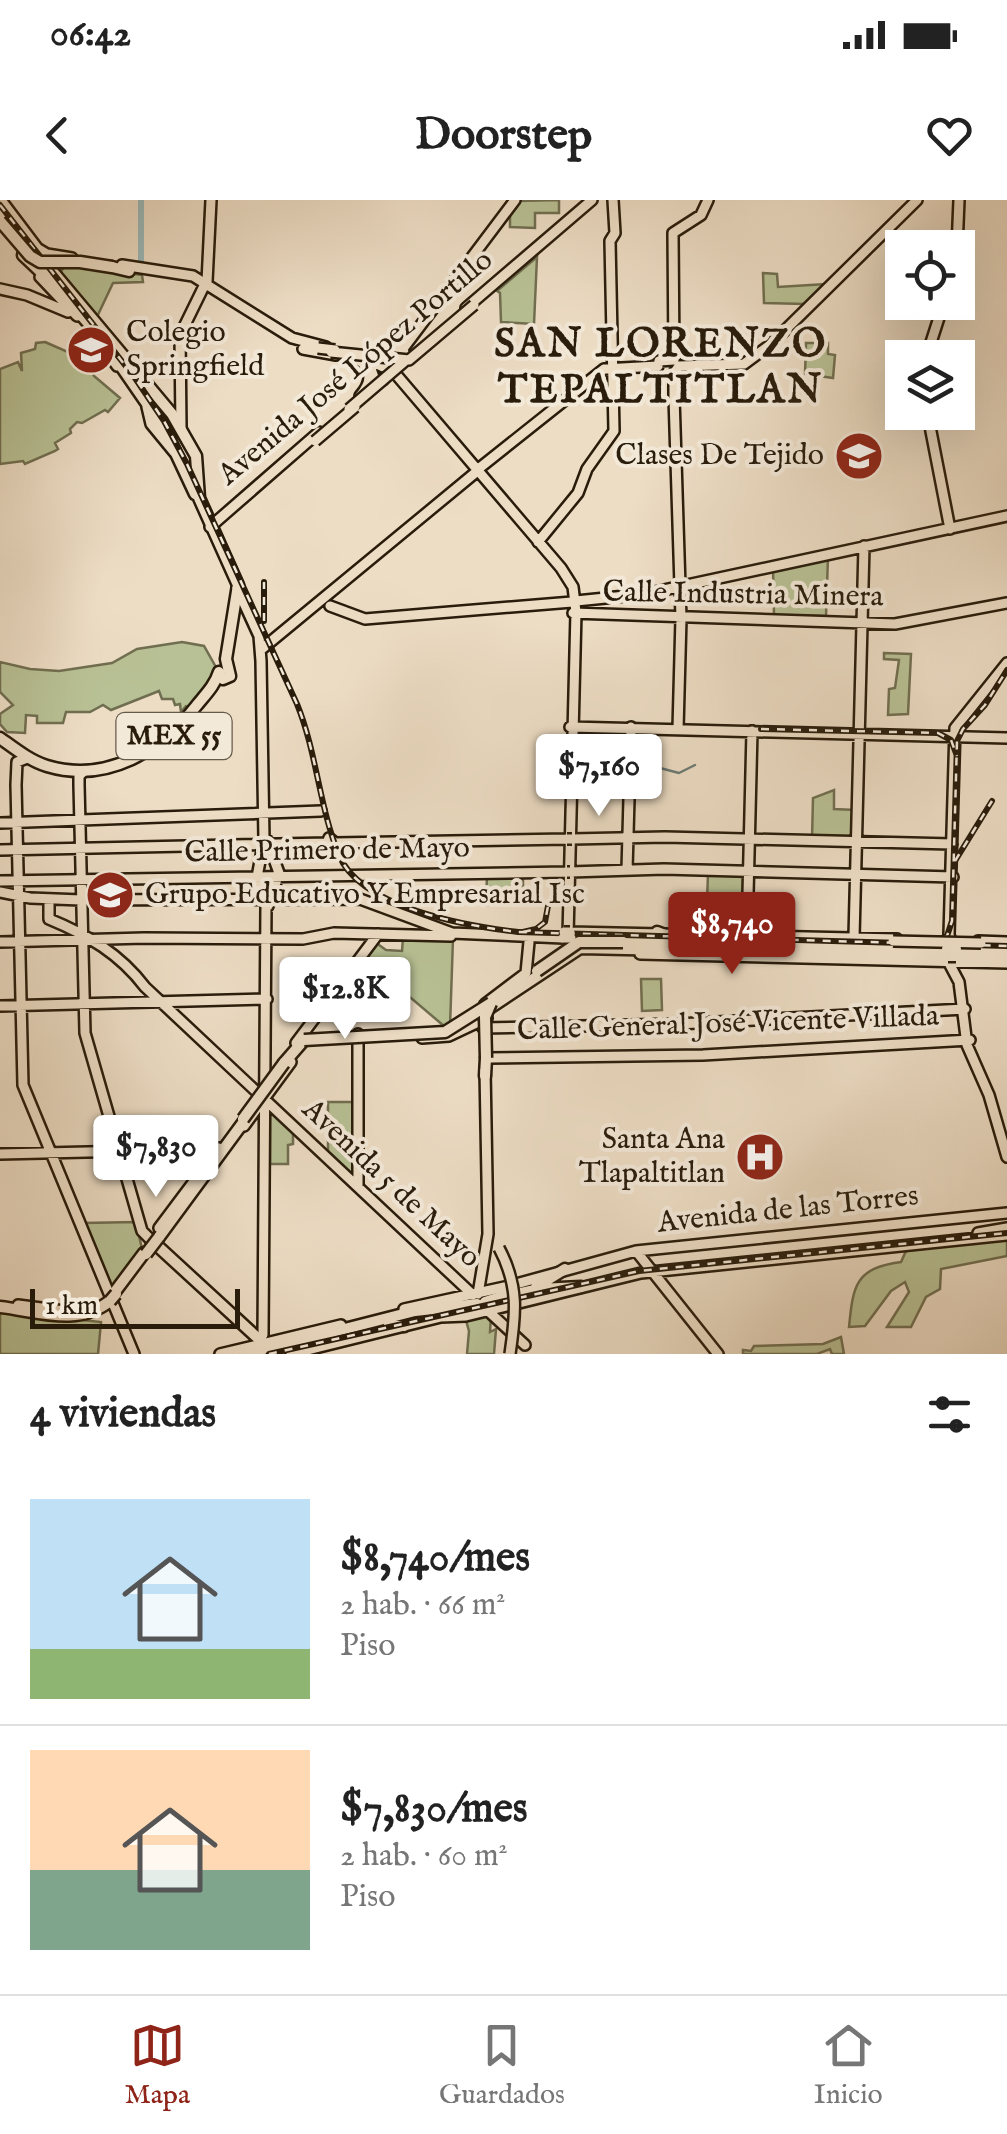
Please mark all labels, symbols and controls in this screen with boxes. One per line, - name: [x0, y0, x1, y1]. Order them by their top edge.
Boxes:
- text: 06:42: [50, 11, 131, 59]
- text: Doorstep: [415, 107, 592, 164]
- icon: back: [30, 108, 85, 163]
- icon: heart: [922, 108, 977, 163]
- map controls: [885, 230, 975, 430]
- button: locate: [885, 230, 975, 320]
- street label: Avenida José López Portillo: [210, 242, 501, 495]
- place label: Colegio Springfield: [126, 314, 265, 386]
- district label: SAN LORENZO TEPALTITLAN: [494, 320, 828, 417]
- school or university icon: Colegio Springfield: [65, 324, 117, 376]
- button: layers: [885, 340, 975, 430]
- school or university icon: Clases De Tejido: [833, 430, 885, 482]
- place label: Clases De Tejido: [615, 437, 824, 475]
- street label: Calle Industria Minera: [602, 574, 884, 616]
- road number: MEX 55: [116, 713, 232, 759]
- pin: $7,160: [518, 734, 680, 819]
- text: $7,160: [558, 746, 640, 787]
- street label: Calle Primero de Mayo: [184, 830, 470, 872]
- school or university icon: Grupo Educativo Y Empresarial Isc: [84, 869, 136, 921]
- place label: Grupo Educativo Y Empresarial Isc: [145, 876, 585, 914]
- pin: $8,740: [651, 892, 813, 977]
- text: $8,740: [690, 904, 774, 945]
- pin: $12.8K: [264, 957, 426, 1042]
- text: $12.8K: [301, 969, 389, 1010]
- street label: Calle General José Vicente Villada: [516, 998, 940, 1050]
- street label: Avenida 5 de Mayo: [293, 1091, 488, 1277]
- pin: $7,830: [75, 1115, 237, 1200]
- place label: Santa Ana Tlapaltitlan: [579, 1121, 725, 1193]
- text: $7,830: [115, 1127, 197, 1168]
- hospital icon: Santa Ana Tlapaltitlan: [734, 1131, 786, 1183]
- street label: Avenida de las Torres: [655, 1177, 920, 1243]
- scale bar: [30, 1284, 240, 1328]
- text: 1 km: [45, 1289, 98, 1324]
- icon: filters: [922, 1387, 977, 1442]
- text: 4 viviendas: [30, 1388, 216, 1441]
- text: $8,740/mes: [340, 1532, 530, 1585]
- icon: home: [110, 1539, 230, 1659]
- text: 2 hab. · 66 m²: [340, 1585, 505, 1626]
- text: Piso: [340, 1626, 396, 1667]
- text: $7,830/mes: [340, 1783, 528, 1836]
- icon: home: [110, 1790, 230, 1910]
- text: 2 hab. · 60 m²: [340, 1836, 508, 1877]
- text: Piso: [340, 1877, 396, 1918]
- tab: Mapa: [124, 2018, 190, 2113]
- tab: Guardados: [439, 2018, 565, 2113]
- tab: Inicio: [814, 2018, 883, 2113]

